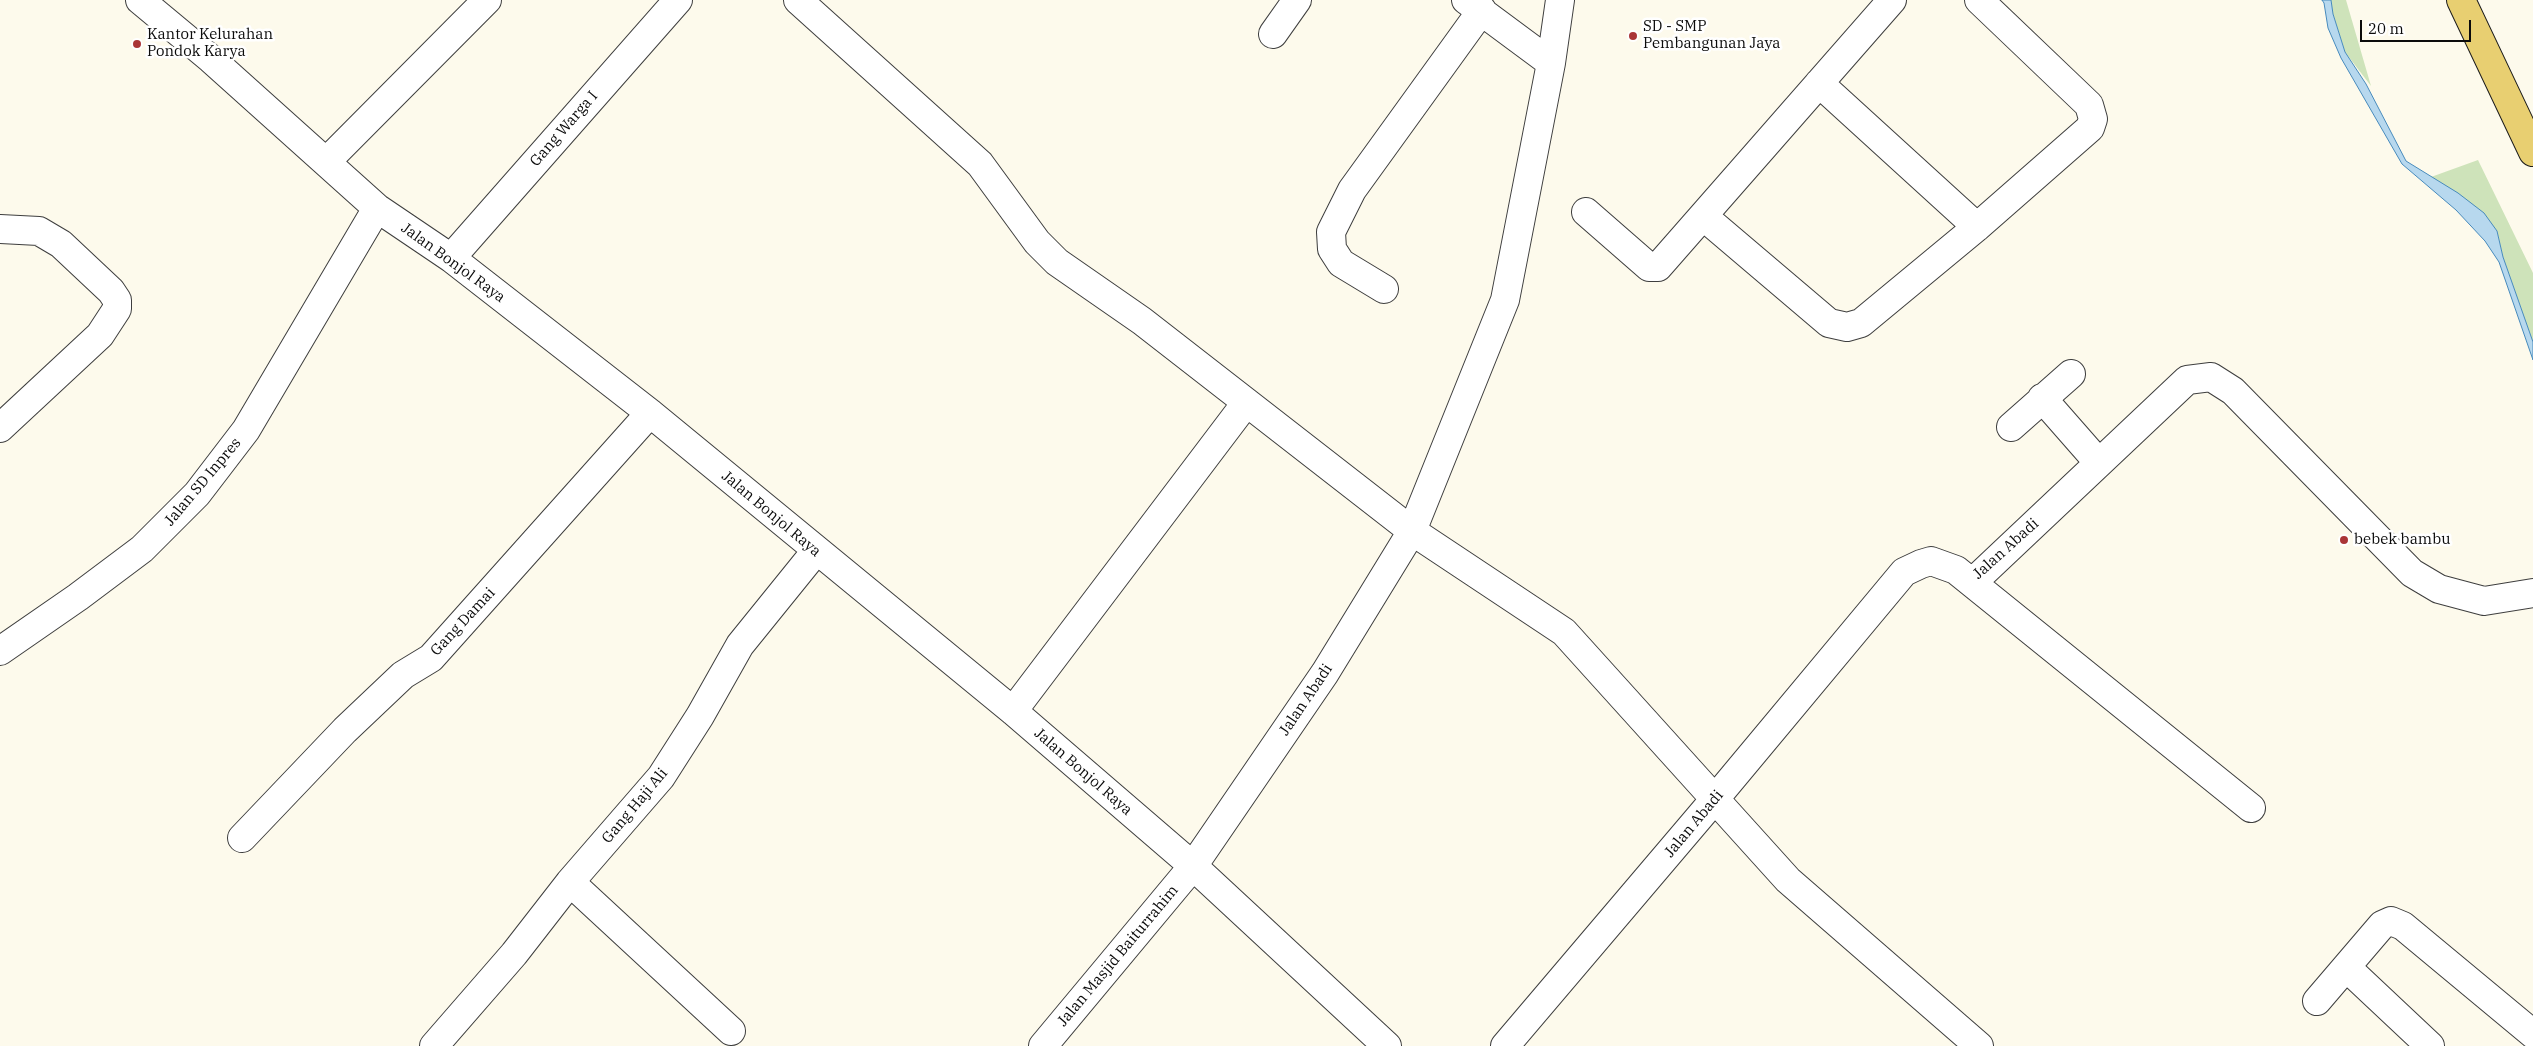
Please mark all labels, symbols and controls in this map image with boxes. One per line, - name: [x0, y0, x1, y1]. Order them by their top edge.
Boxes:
- scale bar: [2363, 10, 2474, 42]
- place label: SD - SMP Pembangunan Jaya: [1643, 18, 1780, 53]
- text: 20 m: [2368, 19, 2404, 38]
- place label: Kantor Kelurahan Pondok Karya: [147, 26, 273, 61]
- marker: SD - SMP Pembangunan Jaya: [1627, 30, 1639, 42]
- marker: Kantor Kelurahan Pondok Karya: [131, 38, 143, 50]
- street label: Gang Warga I: [526, 88, 602, 170]
- street label: Jalan Bonjol Raya: [398, 219, 508, 307]
- street label: Jalan SD Inpres: [161, 434, 245, 530]
- street label: Jalan Bonjol Raya: [718, 467, 824, 561]
- street label: Jalan Abadi: [1969, 515, 2043, 583]
- place label: bebek bambu: [2354, 531, 2450, 549]
- marker: bebek bambu: [2338, 534, 2350, 546]
- street label: Gang Damai: [427, 584, 499, 660]
- street label: Jalan Abadi: [1276, 661, 1336, 739]
- street label: Jalan Bonjol Raya: [1030, 725, 1136, 819]
- street label: Gang Haji Ali: [598, 765, 672, 847]
- street label: Jalan Abadi: [1661, 787, 1727, 861]
- street label: Jalan Masjid Baiturrahim: [1054, 882, 1182, 1030]

